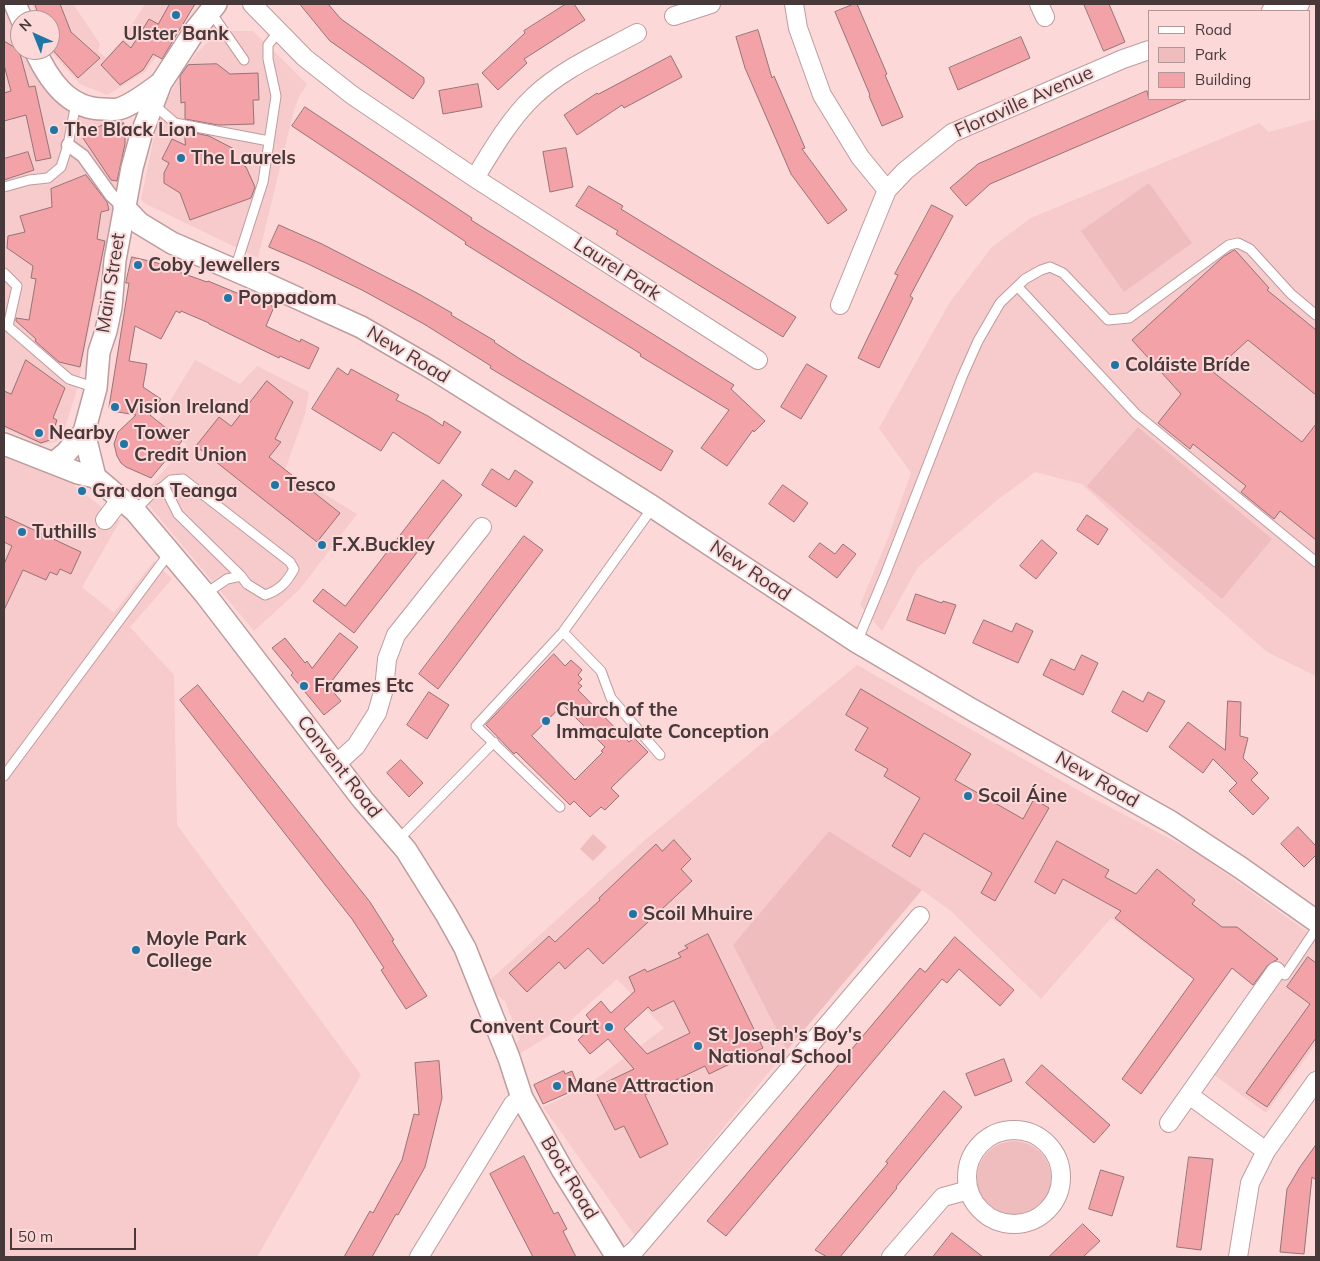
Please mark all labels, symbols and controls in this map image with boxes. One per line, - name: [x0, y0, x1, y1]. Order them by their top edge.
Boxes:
- marker: Ulster Bank: [170, 9, 182, 21]
- north arrow: [10, 10, 60, 60]
- legend: [1148, 10, 1310, 100]
- text: N: [15, 15, 35, 35]
- text: Road: [1195, 20, 1232, 39]
- place label: Ulster Bank: [123, 23, 229, 45]
- text: Park: [1195, 45, 1227, 64]
- street label: Floraville Avenue: [951, 61, 1097, 143]
- text: Building: [1195, 70, 1251, 89]
- place label: The Black Lion: [64, 119, 196, 141]
- marker: The Black Lion: [48, 124, 60, 136]
- place label: The Laurels: [191, 147, 296, 169]
- marker: The Laurels: [175, 152, 187, 164]
- street label: Main Street: [92, 231, 130, 335]
- street label: Laurel Park: [569, 232, 665, 306]
- place label: Coby Jewellers: [148, 254, 280, 276]
- marker: Coby Jewellers: [132, 259, 144, 271]
- place label: Poppadom: [238, 287, 337, 309]
- marker: Poppadom: [222, 292, 234, 304]
- street label: New Road: [363, 321, 453, 389]
- place label: Coláiste Bríde: [1125, 354, 1250, 376]
- marker: Coláiste Bríde: [1109, 359, 1121, 371]
- place label: Vision Ireland: [125, 396, 249, 418]
- marker: Vision Ireland: [109, 401, 121, 413]
- place label: Nearby: [49, 422, 115, 444]
- place label: Tower Credit Union: [134, 422, 247, 466]
- marker: Nearby: [33, 427, 45, 439]
- marker: Tower Credit Union: [118, 438, 130, 450]
- place label: Tesco: [285, 474, 336, 496]
- marker: Tesco: [269, 479, 281, 491]
- place label: Gra don Teanga: [92, 480, 238, 502]
- marker: Gra don Teanga: [76, 485, 88, 497]
- place label: Tuthills: [32, 521, 97, 543]
- marker: Tuthills: [16, 526, 28, 538]
- place label: F.X.Buckley: [332, 534, 435, 556]
- street label: New Road: [705, 536, 795, 606]
- marker: F.X.Buckley: [316, 539, 328, 551]
- place label: Frames Etc: [314, 675, 414, 697]
- marker: Frames Etc: [298, 680, 310, 692]
- place label: Church of the Immaculate Conception: [556, 699, 769, 743]
- street label: Convent Road: [292, 711, 386, 823]
- marker: Church of the Immaculate Conception: [540, 715, 552, 727]
- street label: New Road: [1051, 747, 1143, 813]
- place label: Scoil Áine: [978, 785, 1067, 807]
- marker: Scoil Áine: [962, 790, 974, 802]
- place label: Scoil Mhuire: [643, 903, 753, 925]
- marker: Scoil Mhuire: [627, 908, 639, 920]
- place label: Moyle Park College: [146, 928, 246, 972]
- marker: Moyle Park College: [130, 944, 142, 956]
- place label: Convent Court: [469, 1016, 599, 1038]
- marker: Convent Court: [603, 1021, 615, 1033]
- place label: St Joseph's Boy's National School: [708, 1024, 862, 1068]
- marker: St Joseph's Boy's National School: [692, 1040, 704, 1052]
- place label: Mane Attraction: [567, 1075, 714, 1097]
- marker: Mane Attraction: [551, 1080, 563, 1092]
- street label: Boot Road: [535, 1132, 603, 1224]
- scale bar: [12, 1218, 139, 1250]
- text: 50 m: [18, 1227, 53, 1246]

